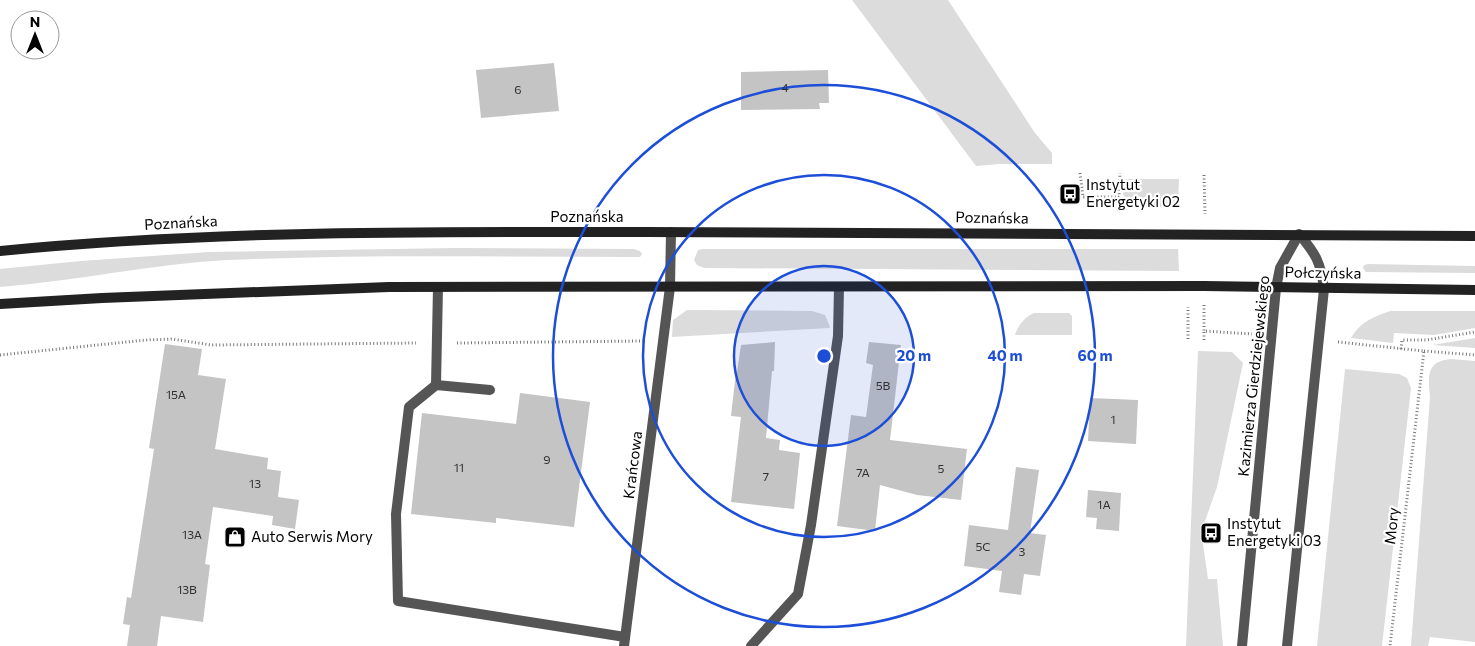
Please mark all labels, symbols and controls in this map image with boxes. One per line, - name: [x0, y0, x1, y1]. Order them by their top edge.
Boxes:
- north arrow: [10, 10, 60, 60]
- text: N: [30, 13, 40, 30]
- house number: 4: [781, 80, 789, 94]
- house number: 6: [514, 82, 522, 96]
- place label: Instytut Energetyki 02: [1086, 175, 1180, 210]
- bus stop icon: Instytut Energetyki 02: [1058, 182, 1082, 206]
- street label: Poznańska: [550, 207, 624, 225]
- street label: Poznańska: [955, 207, 1029, 227]
- street label: Poznańska: [144, 211, 218, 233]
- street label: Połczyńska: [1285, 262, 1362, 282]
- street label: Kazimierza Gierdziejewskiego: [1234, 275, 1273, 477]
- text: 20 m: [897, 346, 931, 364]
- text: 40 m: [987, 346, 1023, 364]
- text: 60 m: [1077, 346, 1113, 364]
- centre of rings: [815, 347, 833, 365]
- house number: 5B: [876, 378, 891, 392]
- house number: 15A: [166, 387, 186, 401]
- house number: 1: [1110, 412, 1116, 426]
- street label: Krańcowa: [619, 430, 645, 500]
- house number: 9: [543, 452, 551, 466]
- house number: 11: [454, 460, 464, 474]
- house number: 5: [938, 461, 945, 475]
- house number: 7A: [856, 465, 870, 479]
- house number: 7: [763, 469, 769, 483]
- house number: 13: [249, 476, 261, 490]
- house number: 1A: [1097, 497, 1111, 511]
- street label: Mory: [1380, 506, 1402, 545]
- place label: Instytut Energetyki 03: [1227, 514, 1321, 549]
- bus stop icon: Instytut Energetyki 03: [1199, 521, 1223, 545]
- shop icon: Auto Serwis Mory: [223, 525, 247, 549]
- house number: 13A: [182, 527, 202, 541]
- place label: Auto Serwis Mory: [251, 527, 373, 545]
- house number: 5C: [975, 539, 991, 553]
- house number: 3: [1019, 544, 1026, 558]
- house number: 13B: [177, 582, 197, 596]

